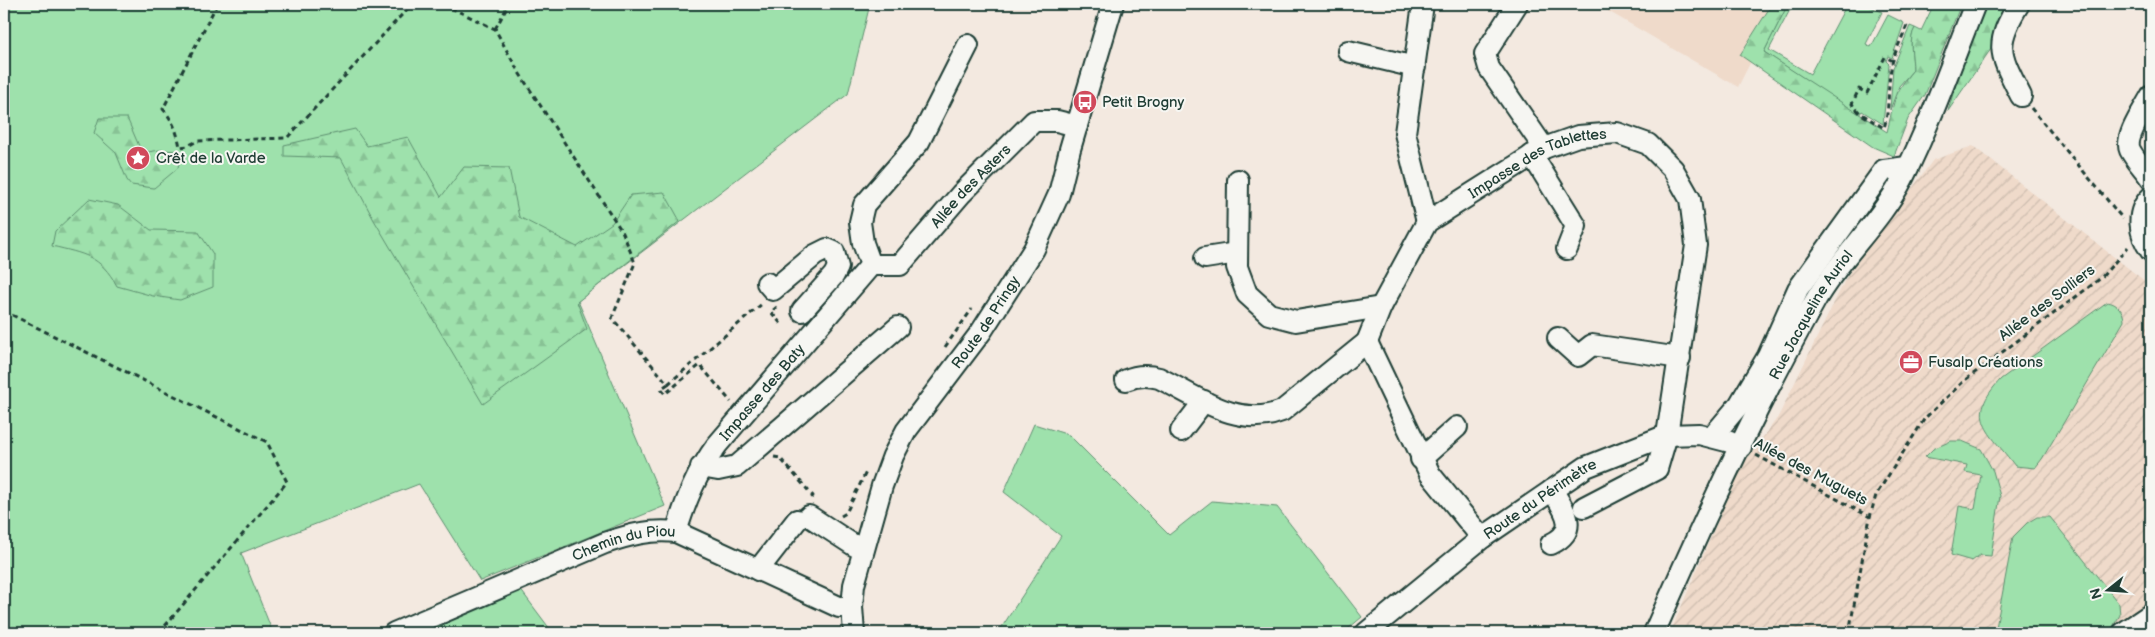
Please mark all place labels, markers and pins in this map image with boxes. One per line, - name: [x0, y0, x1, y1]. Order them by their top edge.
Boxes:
- bus stop icon: Petit Brogny: [1072, 89, 1098, 115]
- place label: Petit Brogny: [1102, 93, 1185, 112]
- place icon: Crêt de la Varde: [125, 145, 151, 171]
- place label: Crêt de la Varde: [156, 149, 266, 168]
- office icon: Fusalp Créations: [1898, 349, 1924, 375]
- place label: Fusalp Créations: [1928, 353, 2044, 372]

